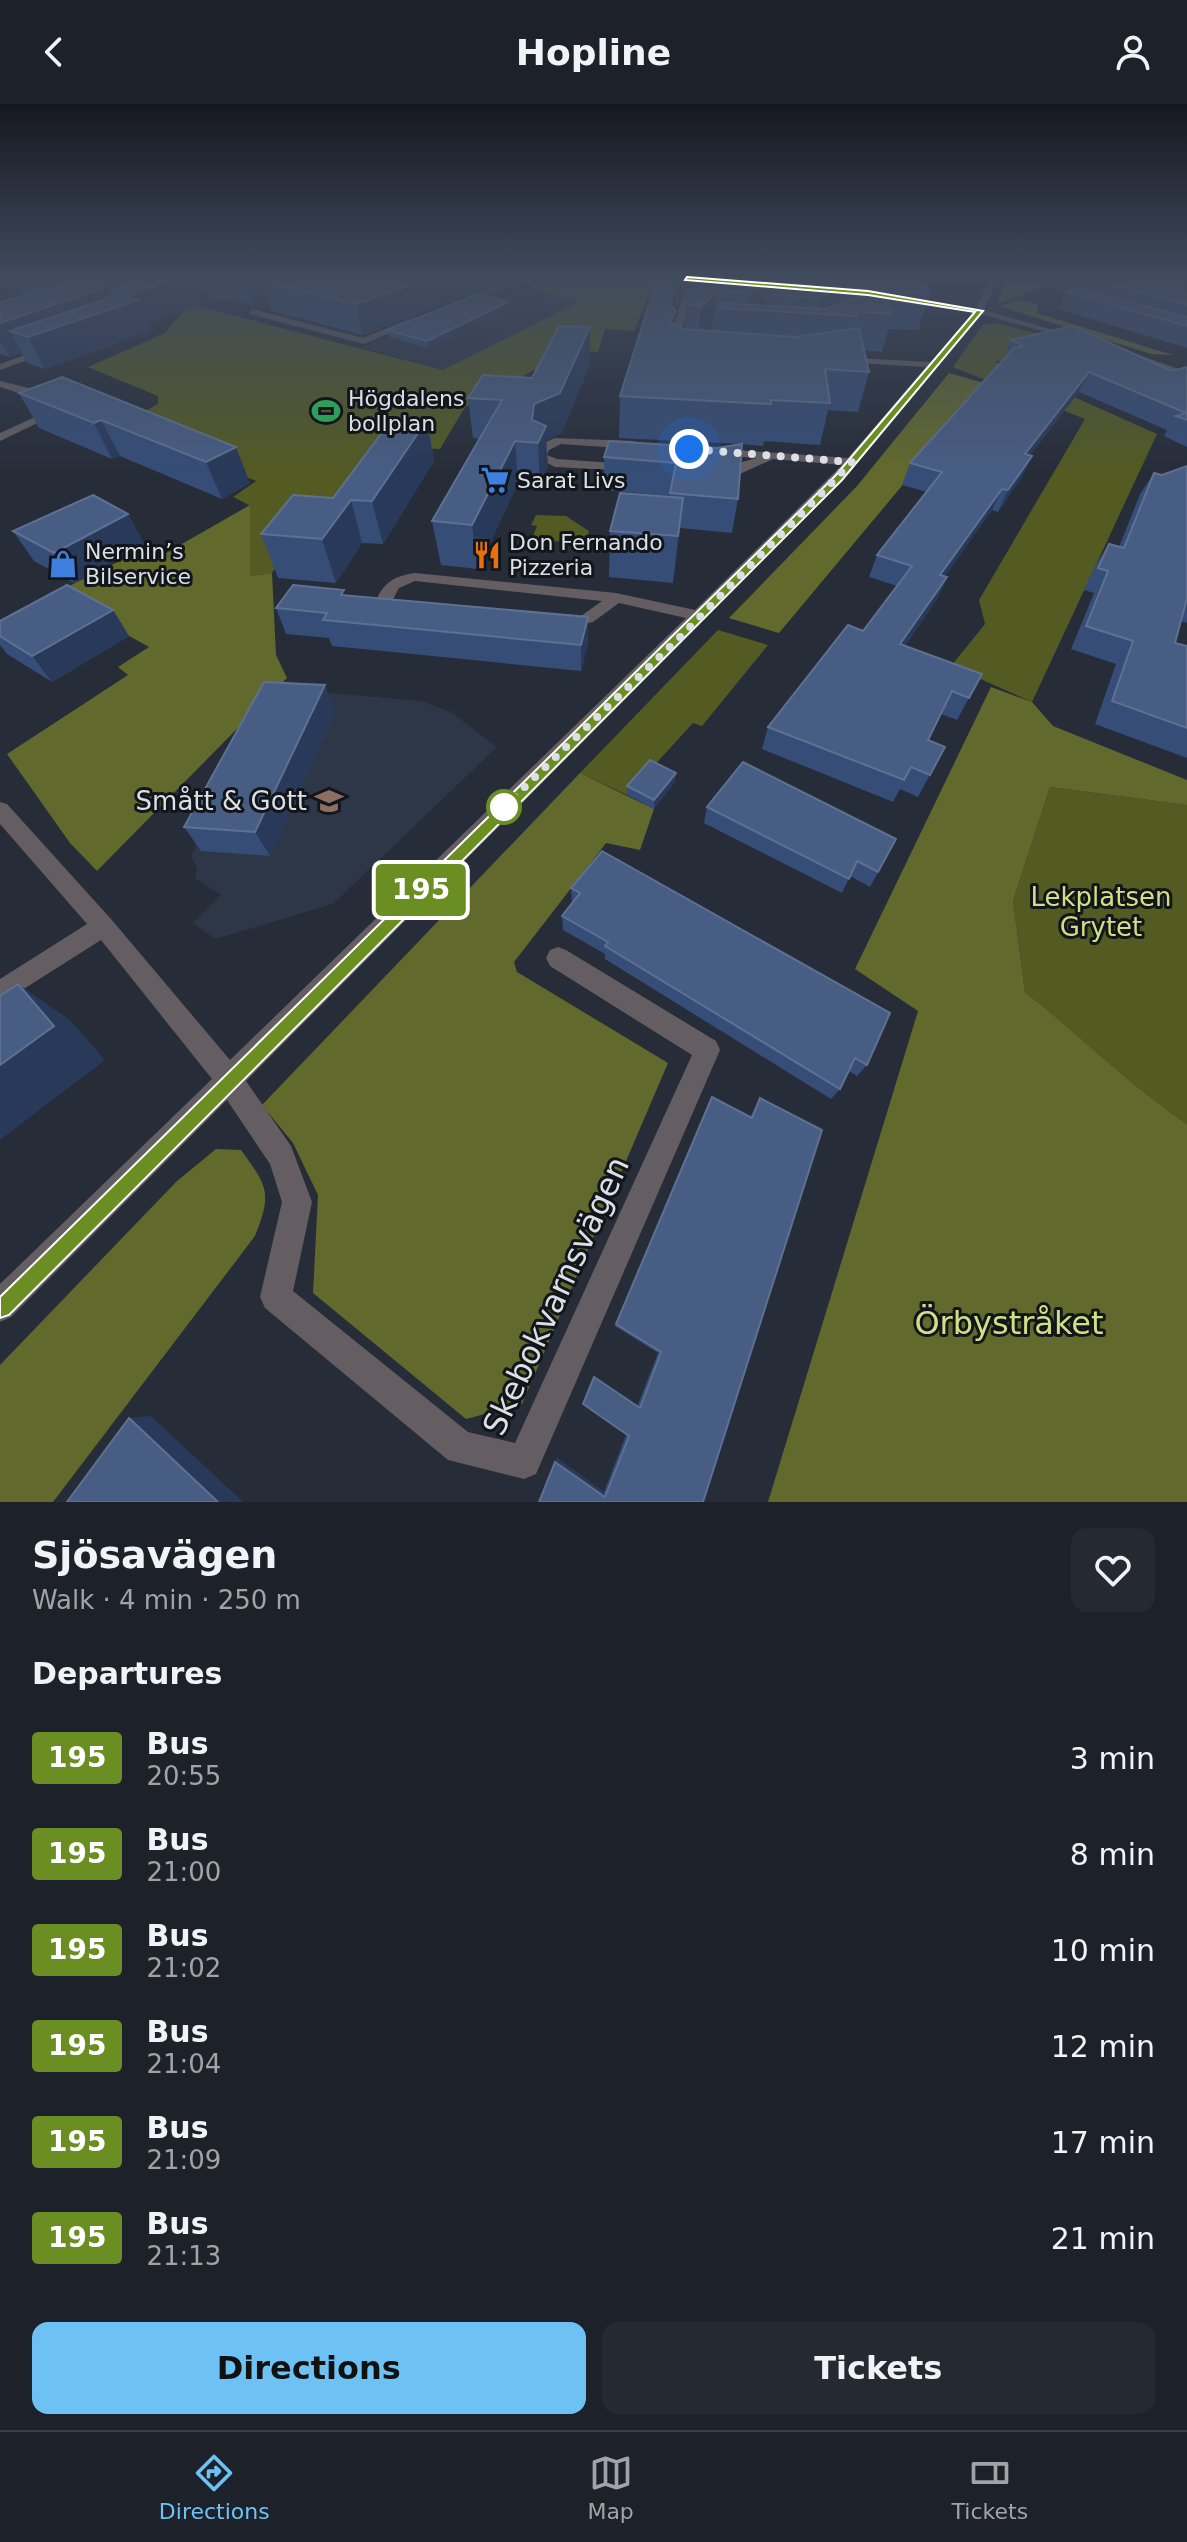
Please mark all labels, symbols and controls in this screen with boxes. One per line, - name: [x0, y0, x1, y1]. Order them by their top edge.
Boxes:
- icon: back: [32, 30, 76, 74]
- icon: person: [1111, 30, 1155, 74]
- text: Hopline: [516, 32, 671, 73]
- place label: Högdalens bollplan: [348, 386, 464, 436]
- sports icon: Högdalens bollplan: [311, 396, 341, 426]
- your location: [669, 429, 709, 469]
- supermarket icon: Sarat Livs: [480, 465, 510, 495]
- place label: Sarat Livs: [517, 468, 625, 493]
- place label: Don Fernando Pizzeria: [509, 530, 663, 580]
- place label: Nermin’s Bilservice: [85, 539, 191, 589]
- restaurant icon: Don Fernando Pizzeria: [472, 540, 502, 570]
- shop icon: Nermin’s Bilservice: [48, 549, 78, 579]
- place label: Smått & Gott: [136, 786, 307, 816]
- school or university icon: Smått & Gott: [314, 786, 344, 816]
- unlabelled marker: [487, 790, 521, 824]
- line badge: 195: [375, 864, 467, 916]
- text: 195: [392, 873, 450, 906]
- park label: Lekplatsen Grytet: [1031, 882, 1171, 942]
- street label: Skebokvarnsvägen: [475, 1151, 637, 1441]
- park label: Örbystråket: [914, 1304, 1104, 1342]
- button: heart: [1071, 1528, 1155, 1612]
- text: Sjösavägen: [32, 1533, 277, 1577]
- text: Walk · 4 min · 250 m: [32, 1585, 301, 1615]
- text: Departures: [32, 1656, 222, 1691]
- text: Bus: [146, 1726, 209, 1761]
- text: 195: [48, 1741, 106, 1774]
- text: 3 min: [1070, 1741, 1155, 1776]
- text: 20:55: [146, 1761, 221, 1791]
- text: Bus: [146, 1822, 209, 1857]
- text: 195: [48, 1837, 106, 1870]
- text: 8 min: [1070, 1837, 1155, 1872]
- text: 21:00: [146, 1857, 221, 1887]
- text: Bus: [146, 1918, 209, 1953]
- text: 195: [48, 1933, 106, 1966]
- text: 10 min: [1051, 1933, 1155, 1968]
- text: 21:02: [146, 1953, 221, 1983]
- text: Bus: [146, 2014, 209, 2049]
- text: 195: [48, 2029, 106, 2062]
- text: 12 min: [1051, 2029, 1155, 2064]
- text: 21:04: [146, 2049, 221, 2079]
- text: Bus: [146, 2110, 209, 2145]
- text: 195: [48, 2125, 106, 2158]
- text: 17 min: [1051, 2125, 1155, 2160]
- text: 21:09: [146, 2145, 221, 2175]
- text: Bus: [146, 2206, 209, 2241]
- text: 195: [48, 2221, 106, 2254]
- text: 21 min: [1051, 2221, 1155, 2256]
- text: 21:13: [146, 2241, 221, 2271]
- button: Directions: [32, 2322, 586, 2414]
- button: Tickets: [602, 2322, 1155, 2414]
- tab: Directions: [159, 2451, 270, 2524]
- tab: Map: [587, 2451, 634, 2524]
- tab: Tickets: [952, 2451, 1028, 2524]

